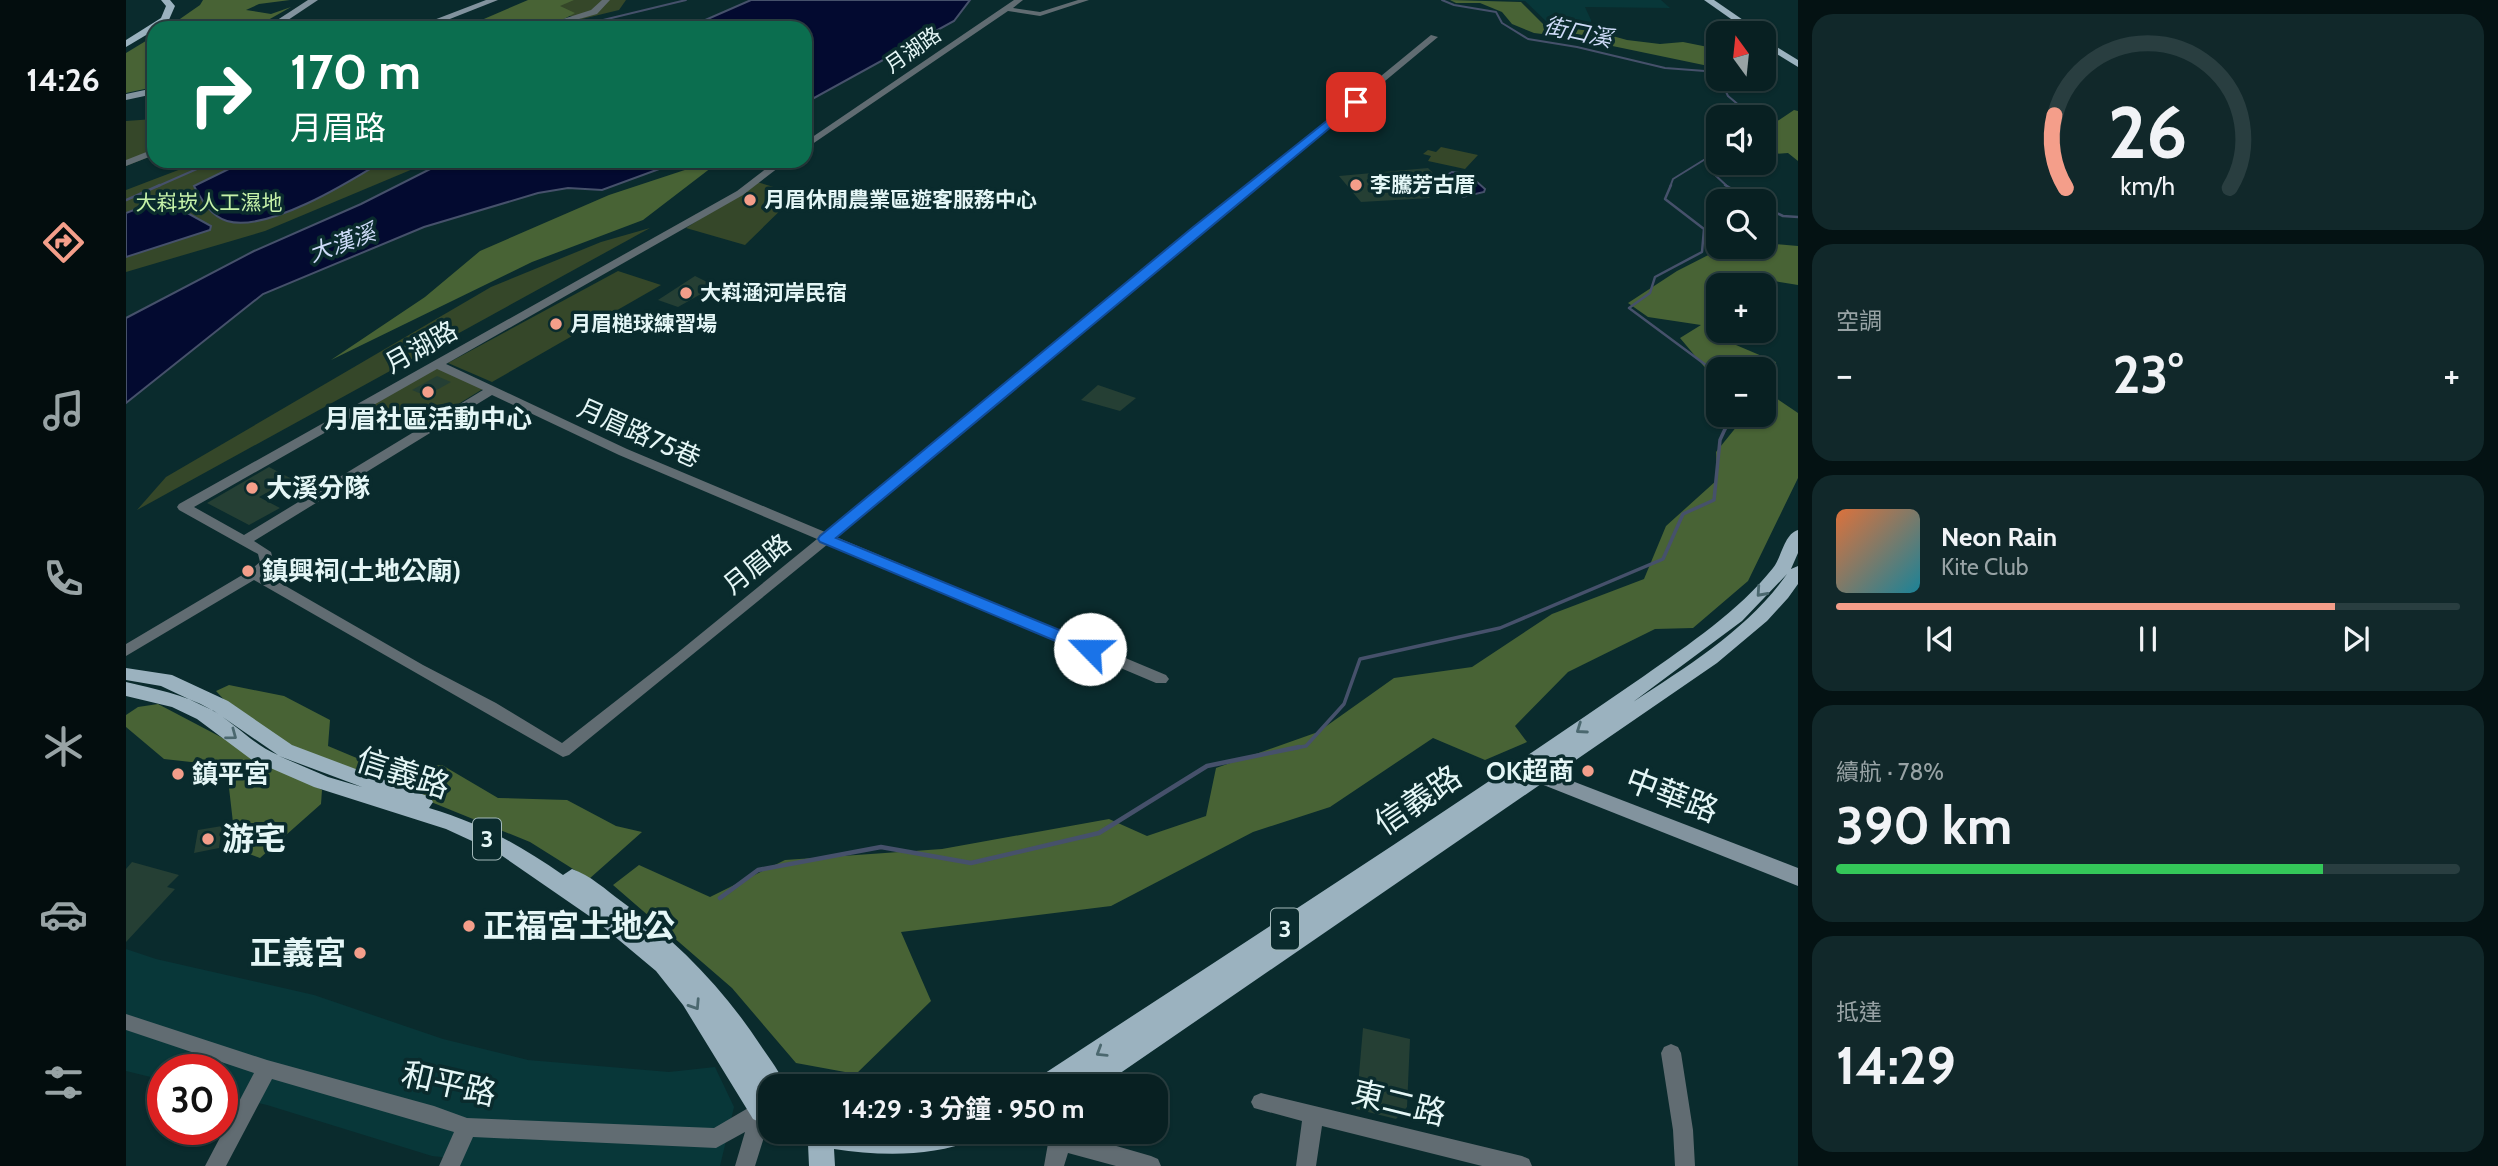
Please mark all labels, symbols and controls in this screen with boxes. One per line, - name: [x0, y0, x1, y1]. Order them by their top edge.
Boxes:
- water label: 街口溪: [1541, 11, 1618, 53]
- street label: 月湖路: [880, 21, 946, 78]
- north arrow: [1706, 21, 1776, 91]
- map controls: [1706, 21, 1776, 427]
- text: 170 m: [290, 42, 421, 101]
- icon: right: [175, 49, 266, 140]
- text: 14:26: [26, 60, 100, 99]
- pin: [1326, 72, 1386, 132]
- icon: arrive: [1337, 83, 1375, 121]
- text: 26: [2108, 89, 2188, 177]
- button: sound: [1706, 105, 1776, 175]
- text: 月眉路: [290, 108, 386, 147]
- text: km/h: [2121, 171, 2175, 201]
- place label: 李騰芳古厝: [1370, 172, 1475, 197]
- marker: 李騰芳古厝: [1348, 177, 1364, 193]
- place label: 月眉休閒農業區遊客服務中心: [764, 187, 1037, 212]
- button: search: [1706, 189, 1776, 259]
- park label: 大嵙崁人工濕地: [136, 190, 283, 215]
- marker: 月眉休閒農業區遊客服務中心: [742, 192, 758, 208]
- water label: 大漢溪: [305, 217, 382, 268]
- icon: directions: [39, 218, 88, 267]
- button: +: [1706, 273, 1776, 343]
- place label: 大嵙涵河岸民宿: [700, 280, 847, 305]
- marker: 大嵙涵河岸民宿: [678, 285, 694, 301]
- text: 空調: [1836, 307, 1882, 335]
- place label: 月眉槌球練習場: [570, 311, 717, 336]
- street label: 月湖路: [379, 314, 463, 380]
- marker: 月眉槌球練習場: [548, 316, 564, 332]
- text: 23°: [2113, 343, 2183, 406]
- text: −: [1836, 351, 1853, 398]
- text: +: [2443, 351, 2460, 398]
- button: −: [1706, 357, 1776, 427]
- marker: 月眉社區活動中心: [420, 384, 436, 400]
- icon: music: [39, 386, 88, 435]
- street label: 月眉路75巷: [573, 392, 705, 474]
- place label: 月眉社區活動中心: [324, 403, 532, 435]
- place label: 大溪分隊: [266, 472, 370, 504]
- marker: 大溪分隊: [244, 480, 260, 496]
- text: Neon Rain: [1941, 521, 2057, 553]
- street label: 月眉路: [717, 527, 797, 601]
- text: Kite Club: [1941, 553, 2028, 581]
- icon: phone: [39, 554, 88, 603]
- place label: 鎮興祠(土地公廟): [262, 555, 461, 587]
- marker: 鎮興祠(土地公廟): [240, 563, 256, 579]
- one-way arrow: [1757, 584, 1770, 597]
- position arrow: [1053, 612, 1127, 686]
- icon: previous: [1921, 620, 1959, 658]
- icon: pause: [2129, 620, 2167, 658]
- icon: next: [2337, 620, 2375, 658]
- one-way arrow: [1576, 721, 1589, 733]
- icon: climate: [39, 722, 88, 771]
- one-way arrow: [224, 726, 237, 739]
- street label: 信義路: [351, 739, 455, 806]
- place label: OK超商: [1486, 755, 1574, 787]
- street label: 信義路: [1367, 757, 1468, 843]
- place label: 鎮平宮: [192, 758, 270, 790]
- text: 續航 · 78%: [1836, 758, 1944, 786]
- street label: 中華路: [1620, 759, 1724, 830]
- marker: OK超商: [1580, 763, 1596, 779]
- marker: 鎮平宮: [170, 766, 186, 782]
- text: 390 km: [1836, 794, 2012, 857]
- road number: 3: [473, 818, 501, 860]
- place label: 游宅: [222, 819, 286, 858]
- marker: 游宅: [200, 831, 216, 847]
- icon: car: [39, 890, 88, 939]
- place label: 正福宮土地公: [483, 906, 675, 945]
- road number: 3: [1271, 909, 1299, 950]
- marker: 正福宮土地公: [461, 918, 477, 934]
- place label: 正義宮: [250, 933, 346, 972]
- marker: 正義宮: [352, 945, 368, 961]
- one-way arrow: [687, 997, 699, 1010]
- text: 抵達: [1836, 998, 1882, 1026]
- text: 14:29: [1836, 1034, 1956, 1097]
- one-way arrow: [1095, 1043, 1108, 1056]
- speed limit sign: 30: [147, 1054, 238, 1145]
- street label: 和平路: [398, 1054, 500, 1113]
- icon: filters: [39, 1058, 88, 1107]
- street label: 東二路: [1348, 1072, 1450, 1133]
- text: 14:29 · 3 分鐘 · 950 m: [842, 1093, 1084, 1125]

